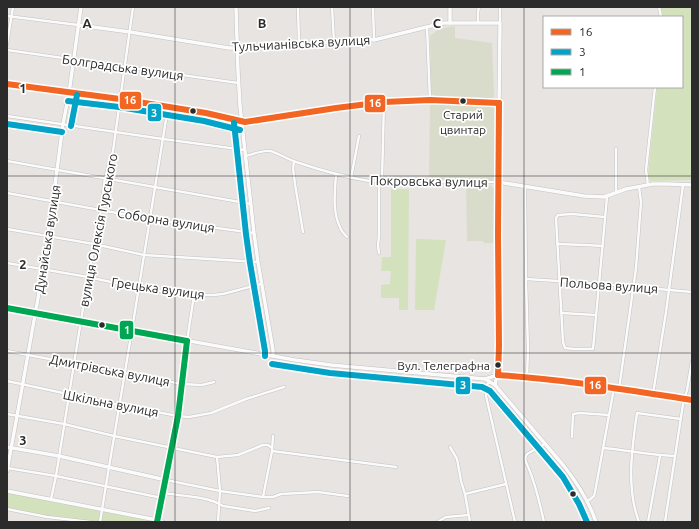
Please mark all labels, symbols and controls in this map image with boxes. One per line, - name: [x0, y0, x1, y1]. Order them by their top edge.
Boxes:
- text: A: [82, 16, 92, 30]
- text: B: [258, 16, 267, 30]
- text: C: [433, 16, 442, 30]
- legend: [543, 16, 683, 88]
- text: 16: [579, 25, 593, 38]
- street label: Тульчианівська вулиця: [231, 32, 371, 54]
- text: 3: [579, 45, 586, 58]
- street label: Болградська вулиця: [61, 52, 185, 82]
- text: 1: [579, 65, 586, 78]
- text: 1: [19, 81, 27, 95]
- line badge: 16: [119, 91, 142, 110]
- text: 16: [124, 94, 136, 106]
- line badge: 16: [364, 94, 386, 113]
- marker: Старий цвинтар: [458, 96, 468, 106]
- text: 16: [369, 97, 381, 109]
- line badge: 3: [147, 103, 162, 122]
- unlabelled marker: [188, 106, 198, 116]
- text: 3: [151, 107, 157, 119]
- place label: Старий цвинтар: [440, 108, 486, 136]
- street label: вулиця Олексія Гурського: [76, 152, 120, 308]
- street label: Покровська вулиця: [370, 173, 488, 189]
- street label: Дунайська вулиця: [31, 184, 63, 294]
- street label: Соборна вулиця: [116, 205, 216, 235]
- text: 2: [19, 257, 27, 271]
- street label: Грецька вулиця: [111, 275, 205, 301]
- street label: Польова вулиця: [559, 275, 659, 295]
- unlabelled marker: [97, 320, 107, 330]
- line badge: 1: [119, 320, 134, 340]
- text: 1: [124, 324, 130, 336]
- street label: Дмитрівська вулиця: [49, 351, 171, 389]
- place label: Вул. Телеграфна: [397, 359, 490, 372]
- marker: Вул. Телеграфна: [493, 360, 503, 370]
- line badge: 3: [455, 376, 471, 395]
- line badge: 16: [584, 376, 607, 395]
- text: 3: [460, 379, 466, 391]
- text: 16: [589, 379, 601, 391]
- street label: Шкільна вулиця: [62, 387, 160, 419]
- text: 3: [19, 433, 27, 447]
- unlabelled marker: [568, 489, 578, 499]

